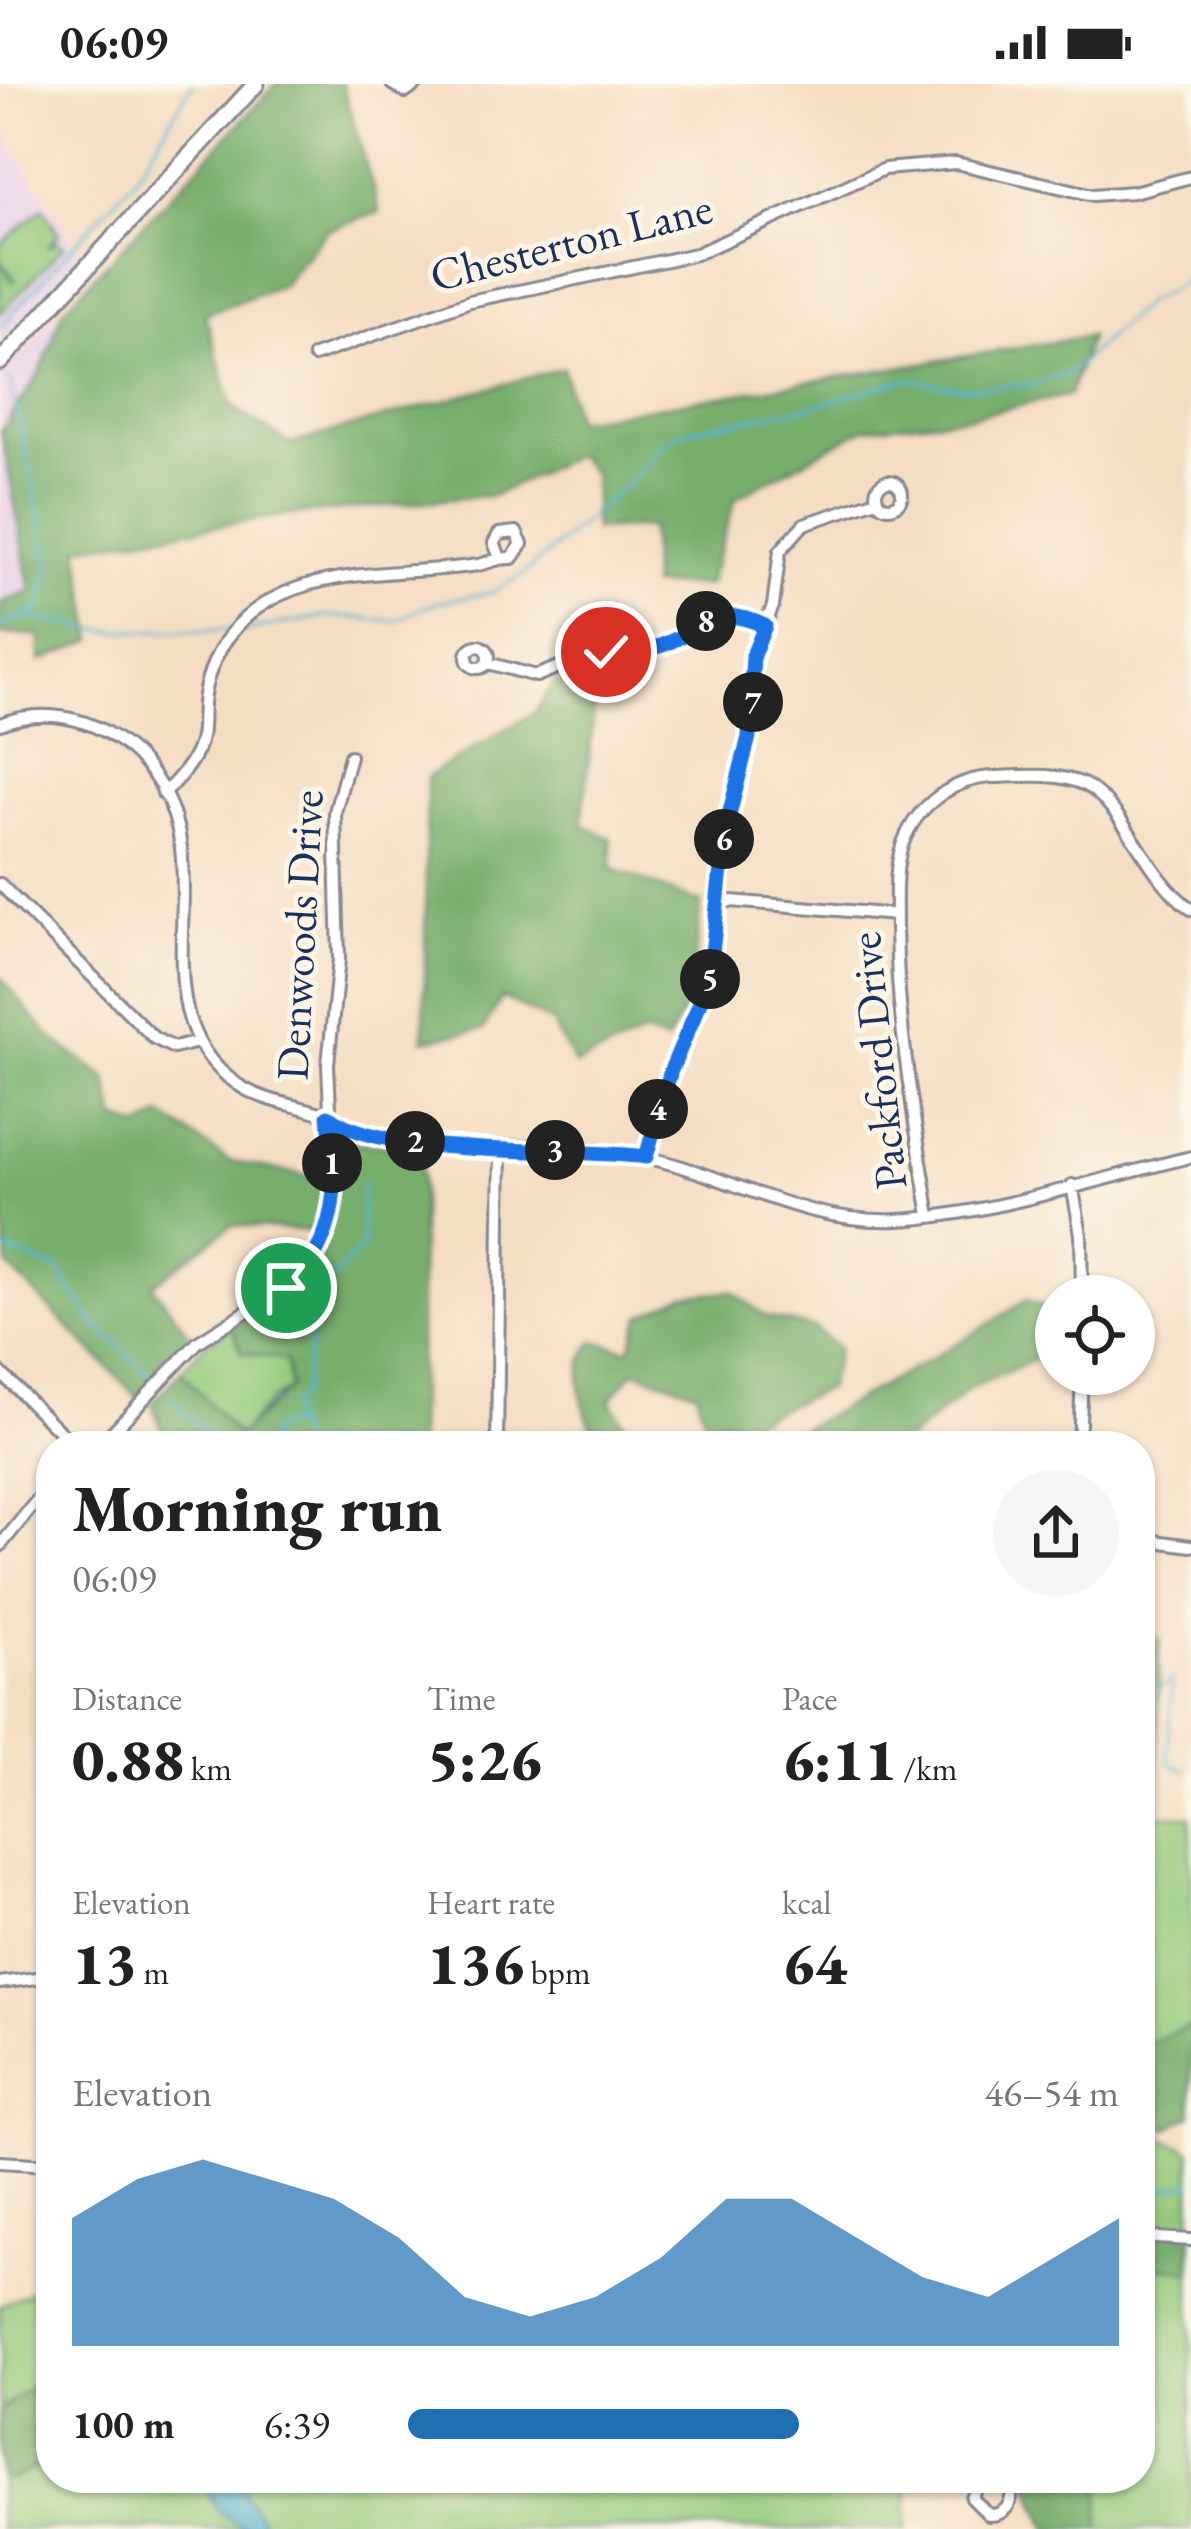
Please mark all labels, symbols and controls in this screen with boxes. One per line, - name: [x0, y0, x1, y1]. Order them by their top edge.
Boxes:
- text: 06:09: [60, 13, 168, 71]
- street label: Chesterton Lane: [424, 178, 718, 304]
- pin: 8: [676, 591, 736, 651]
- text: 8: [697, 599, 715, 642]
- pin: [555, 601, 657, 703]
- icon: check: [573, 619, 639, 685]
- pin: 7: [723, 672, 783, 732]
- text: 7: [744, 680, 762, 723]
- street label: Denwoods Drive: [262, 788, 336, 1082]
- pin: 6: [694, 809, 754, 869]
- text: 6: [715, 817, 733, 860]
- street label: Packford Drive: [835, 929, 919, 1193]
- pin: 5: [680, 949, 740, 1009]
- text: 5: [701, 957, 719, 1000]
- pin: 4: [628, 1079, 688, 1139]
- text: 4: [649, 1087, 667, 1130]
- pin: 2: [385, 1111, 445, 1171]
- text: 2: [406, 1119, 424, 1162]
- pin: 3: [525, 1120, 585, 1180]
- text: 3: [546, 1128, 564, 1171]
- pin: 1: [302, 1133, 362, 1193]
- text: 1: [323, 1141, 341, 1184]
- pin: [235, 1237, 337, 1339]
- icon: arrive: [253, 1255, 319, 1321]
- map controls: [1035, 1275, 1155, 1395]
- button: locate: [1035, 1275, 1155, 1395]
- text: Morning run: [72, 1465, 442, 1551]
- button: share: [993, 1470, 1119, 1596]
- text: 06:09: [72, 1553, 157, 1604]
- text: Distance: [72, 1677, 182, 1720]
- text: Time: [427, 1677, 496, 1720]
- text: Pace: [782, 1677, 837, 1720]
- text: 0.88: [72, 1720, 184, 1798]
- text: 5:26: [427, 1720, 542, 1798]
- text: 6:11: [782, 1720, 897, 1798]
- text: km: [184, 1747, 232, 1790]
- text: /km: [897, 1747, 957, 1790]
- text: Elevation: [72, 1881, 191, 1924]
- text: Heart rate: [427, 1881, 555, 1924]
- text: kcal: [782, 1881, 832, 1924]
- text: 13: [72, 1924, 137, 2002]
- text: 136: [427, 1924, 524, 2002]
- text: 64: [782, 1924, 847, 2002]
- text: m: [137, 1951, 169, 1994]
- text: bpm: [524, 1951, 591, 1994]
- text: Elevation: [72, 2067, 212, 2118]
- text: 46–54 m: [985, 2067, 1119, 2118]
- text: 100 m: [72, 2399, 175, 2450]
- text: 6:39: [264, 2399, 330, 2450]

